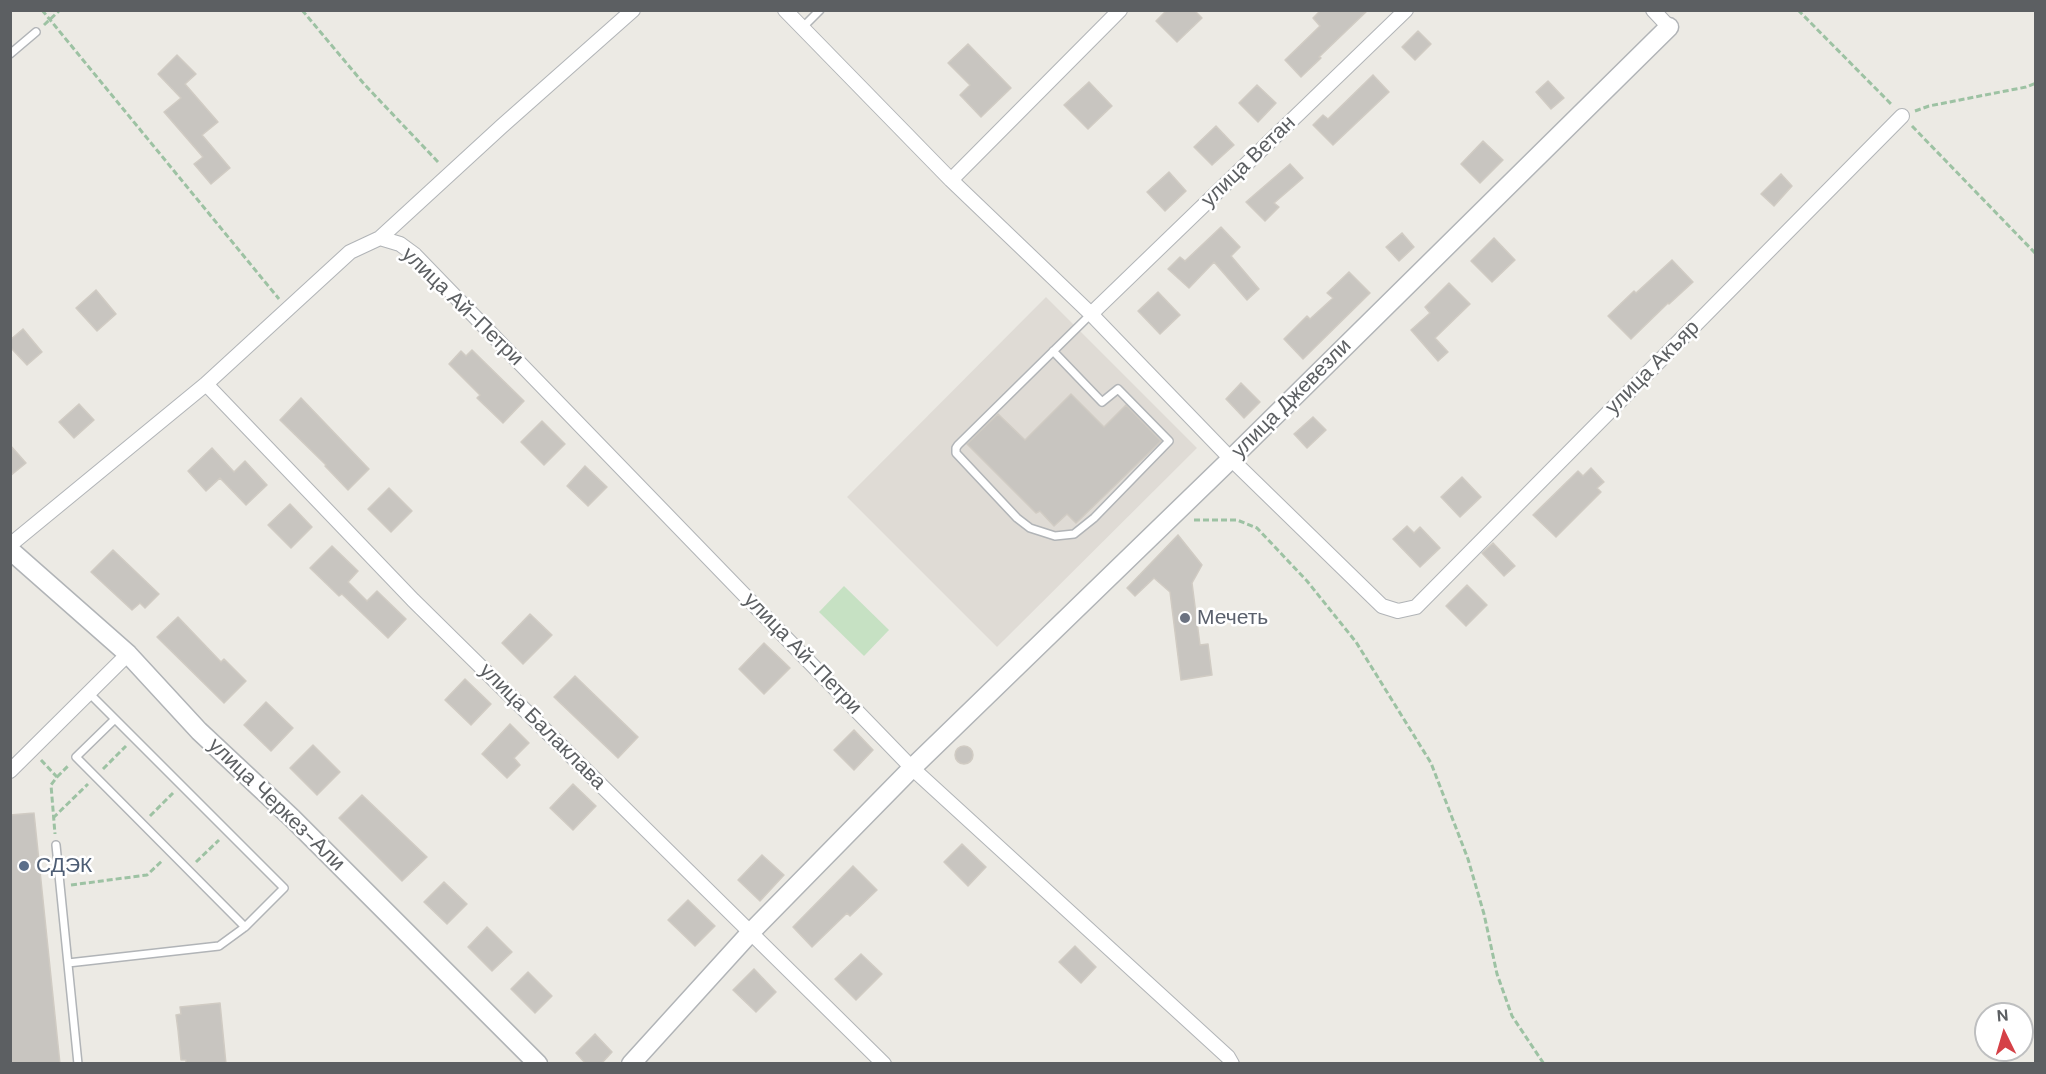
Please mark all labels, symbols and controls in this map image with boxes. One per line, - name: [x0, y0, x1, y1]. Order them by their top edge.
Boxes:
- street label: улица Ветан: [1197, 111, 1301, 213]
- street label: улица Ай-Петри: [396, 243, 528, 371]
- street label: улица Акъяр: [1601, 316, 1705, 420]
- street label: улица Джевезли: [1227, 334, 1357, 464]
- street label: улица Ай-Петри: [738, 588, 866, 720]
- place label: Мечеть: [1197, 605, 1268, 631]
- marker: Мечеть: [1178, 611, 1192, 625]
- street label: улица Балаклава: [473, 658, 611, 796]
- street label: улица Черкез-Али: [202, 733, 350, 877]
- place label: СДЭК: [36, 853, 92, 879]
- marker: СДЭК: [17, 859, 31, 873]
- north arrow: [1974, 1002, 2034, 1062]
- text: N: [1996, 1005, 2009, 1027]

